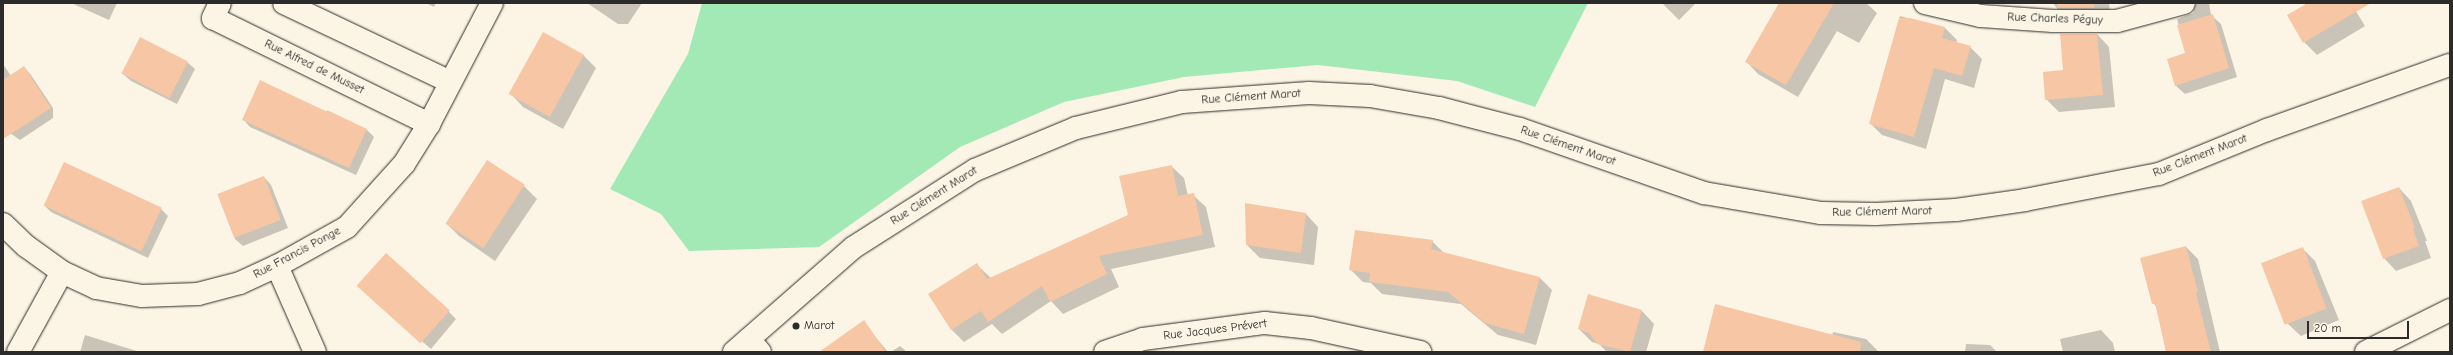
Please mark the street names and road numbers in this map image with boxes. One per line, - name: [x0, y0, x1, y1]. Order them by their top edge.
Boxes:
- street label: Rue Charles Péguy: [2007, 10, 2103, 28]
- street label: Rue Alfred de Musset: [262, 37, 366, 97]
- street label: Rue Clément Marot: [1201, 86, 1301, 108]
- street label: Rue Clément Marot: [1518, 123, 1618, 169]
- street label: Rue Clément Marot: [2151, 131, 2249, 181]
- street label: Rue Clément Marot: [888, 163, 980, 229]
- street label: Rue Clément Marot: [1832, 204, 1932, 220]
- street label: Rue Francis Ponge: [251, 224, 343, 282]
- street label: Rue Jacques Prévert: [1162, 317, 1268, 343]

